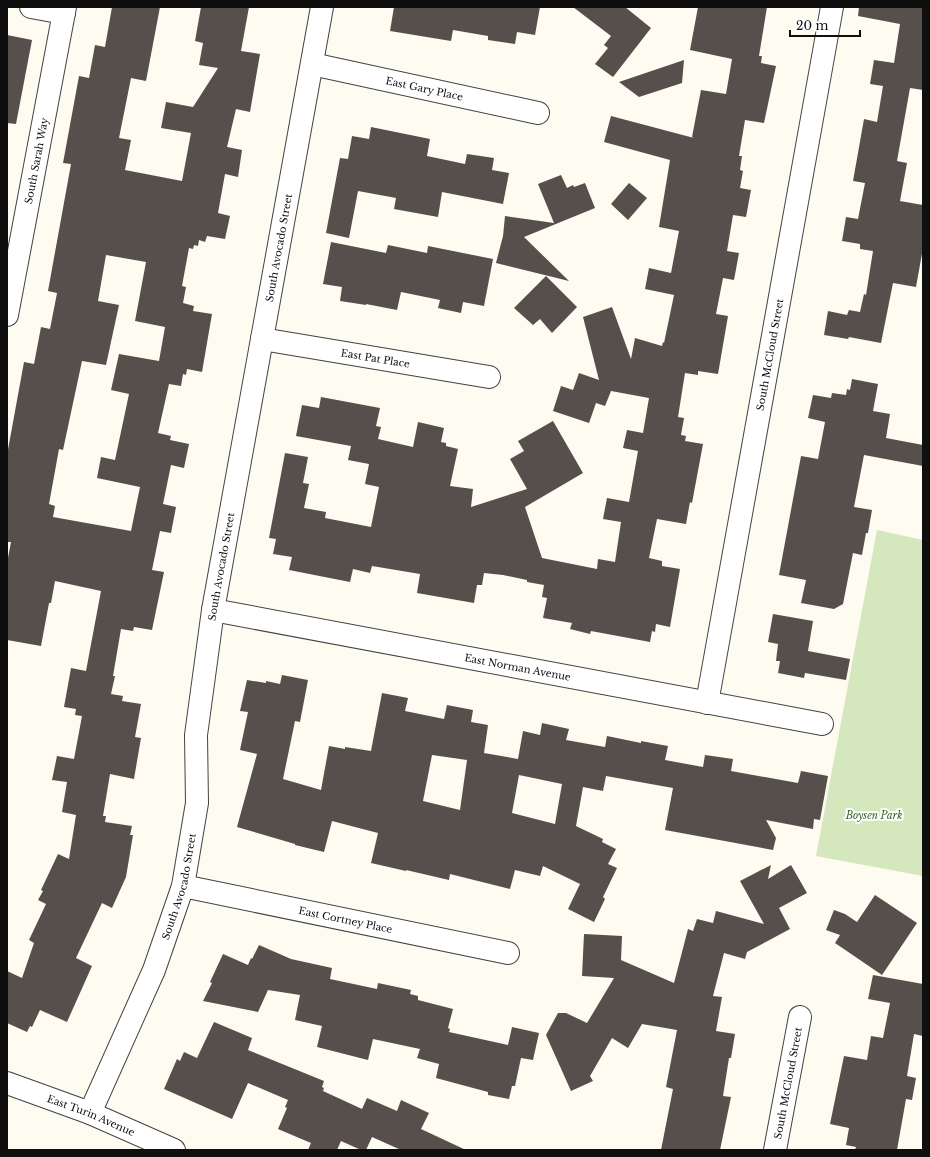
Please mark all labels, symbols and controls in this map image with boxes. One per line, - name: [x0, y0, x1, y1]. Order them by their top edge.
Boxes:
- scale bar: [790, 12, 860, 38]
- text: 20 m: [796, 18, 828, 33]
- street label: East Gary Place: [385, 74, 465, 103]
- street label: South Sarah Way: [22, 116, 51, 205]
- street label: South Avocado Street: [262, 192, 295, 303]
- street label: South McCloud Street: [753, 297, 786, 412]
- street label: East Pat Place: [340, 346, 411, 370]
- street label: South Avocado Street: [205, 511, 237, 621]
- street label: East Norman Avenue: [464, 651, 572, 683]
- park label: Boysen Park: [845, 809, 902, 822]
- street label: South Avocado Street: [158, 832, 198, 941]
- street label: East Cortney Place: [298, 904, 394, 936]
- street label: South McCloud Street: [771, 1026, 804, 1140]
- street label: East Turin Avenue: [45, 1092, 137, 1139]

